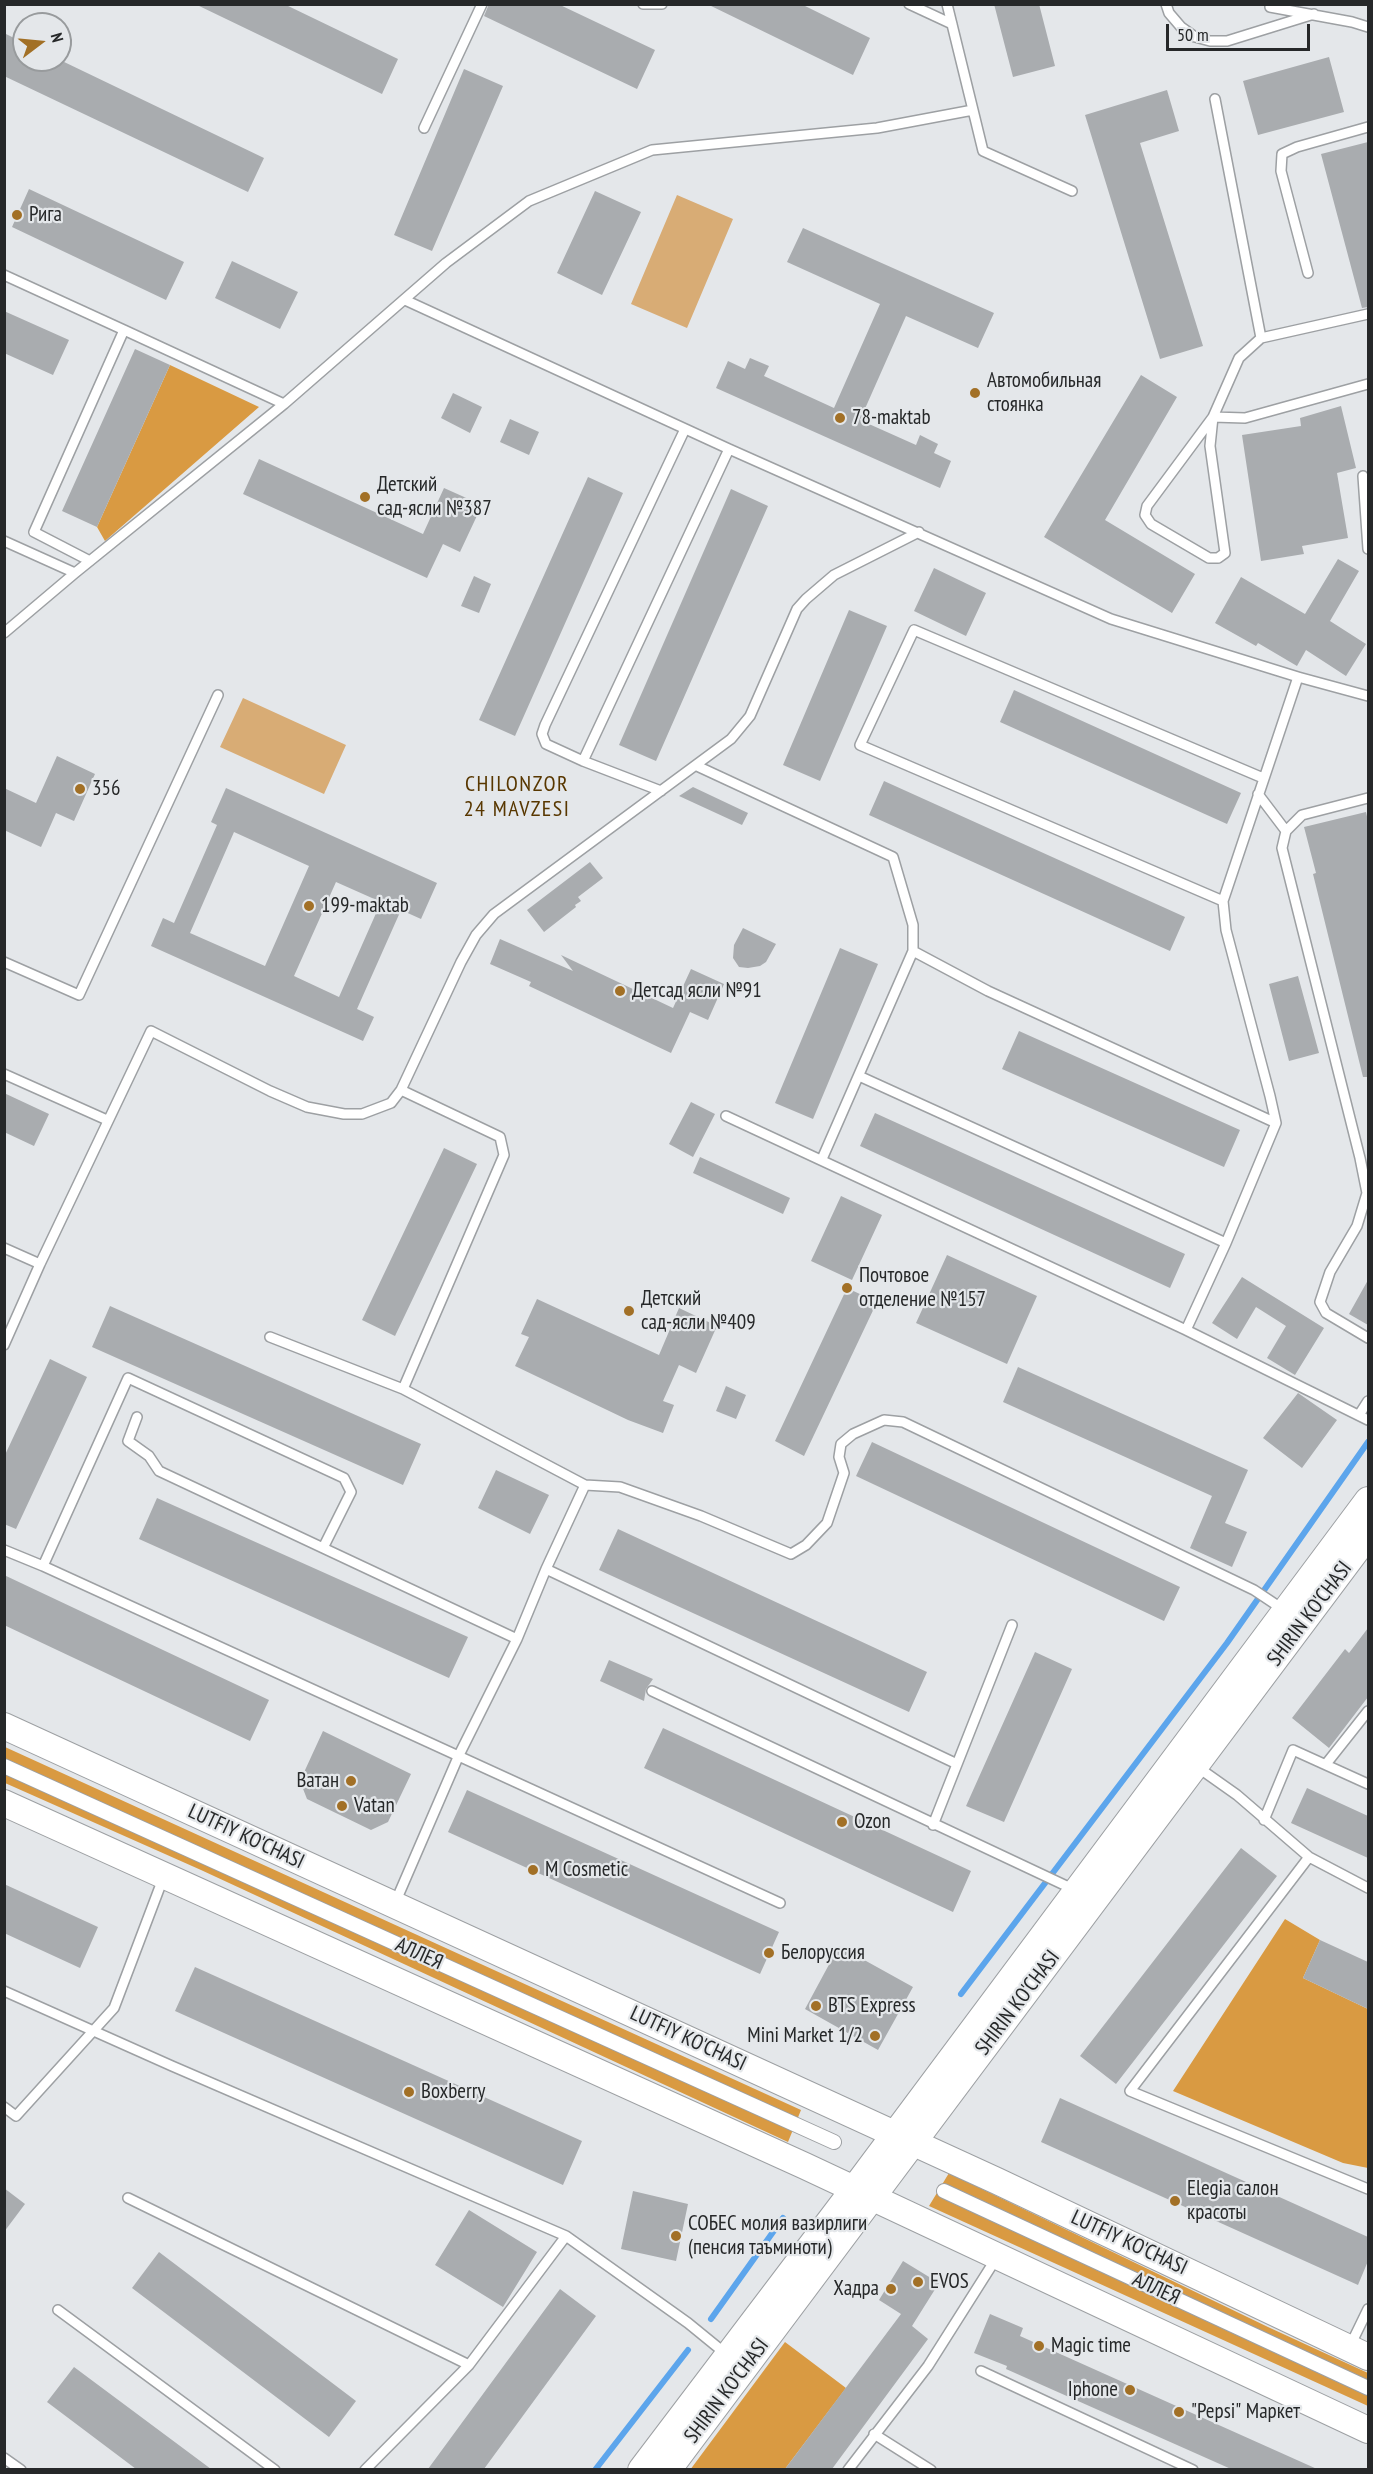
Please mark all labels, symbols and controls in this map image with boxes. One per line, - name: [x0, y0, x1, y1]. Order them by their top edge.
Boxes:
- north arrow: [12, 12, 72, 72]
- scale bar: [1169, 12, 1313, 50]
- text: 50 m: [1177, 23, 1209, 46]
- text: N: [47, 31, 68, 44]
- place label: Рига: [29, 202, 62, 228]
- marker: Рига: [10, 208, 24, 222]
- place label: Автомобильная стоянка: [987, 368, 1101, 418]
- marker: Автомобильная стоянка: [968, 386, 982, 400]
- place label: 78-maktab: [852, 405, 931, 431]
- marker: 78-maktab: [833, 411, 847, 425]
- place label: Детский сад-ясли №387: [377, 472, 492, 522]
- marker: Детский сад-ясли №387: [358, 490, 372, 504]
- district label: CHILONZOR 24 MAVZESI: [464, 772, 570, 824]
- place label: 356: [92, 776, 120, 802]
- marker: 356: [73, 782, 87, 796]
- place label: 199-maktab: [321, 893, 409, 919]
- marker: 199-maktab: [302, 899, 316, 913]
- place label: Детсад ясли №91: [632, 978, 762, 1004]
- marker: Детсад ясли №91: [613, 984, 627, 998]
- place label: Почтовое отделение №157: [859, 1263, 986, 1313]
- marker: Почтовое отделение №157: [840, 1281, 854, 1295]
- place label: Детский сад-ясли №409: [641, 1286, 756, 1336]
- marker: Детский сад-ясли №409: [622, 1304, 636, 1318]
- street label: SHIRIN KO'CHASI: [1262, 1557, 1358, 1671]
- place label: Ватан: [296, 1768, 339, 1794]
- marker: Ватан: [344, 1774, 358, 1788]
- place label: Vatan: [354, 1793, 395, 1819]
- street label: LUTFIY KO'CHASI: [184, 1799, 308, 1875]
- marker: Vatan: [335, 1799, 349, 1813]
- place label: Ozon: [854, 1809, 891, 1835]
- marker: Ozon: [835, 1815, 849, 1829]
- place label: M Cosmetic: [545, 1857, 628, 1883]
- marker: M Cosmetic: [526, 1863, 540, 1877]
- street label: АЛЛЕЯ: [391, 1932, 447, 1976]
- place label: Белоруссия: [781, 1940, 865, 1966]
- marker: Белоруссия: [762, 1946, 776, 1960]
- street label: SHIRIN KO'CHASI: [970, 1946, 1066, 2060]
- place label: BTS Express: [828, 1993, 916, 2019]
- marker: BTS Express: [809, 1999, 823, 2013]
- street label: LUTFIY KO'CHASI: [626, 2001, 750, 2077]
- place label: Mini Market 1/2: [747, 2023, 863, 2049]
- marker: Mini Market 1/2: [868, 2029, 882, 2043]
- place label: Boxberry: [421, 2079, 485, 2105]
- marker: Boxberry: [402, 2085, 416, 2099]
- place label: Elegia салон красоты: [1187, 2176, 1278, 2226]
- marker: Elegia салон красоты: [1168, 2194, 1182, 2208]
- street label: LUTFIY KO'CHASI: [1067, 2205, 1191, 2281]
- place label: СОБЕС молия вазирлиги (пенсия таъминоти): [688, 2211, 867, 2261]
- marker: СОБЕС молия вазирлиги (пенсия таъминоти): [669, 2229, 683, 2243]
- street label: АЛЛЕЯ: [1128, 2267, 1184, 2311]
- place label: EVOS: [930, 2269, 969, 2295]
- marker: EVOS: [911, 2275, 925, 2289]
- place label: Хадра: [833, 2276, 879, 2302]
- marker: Хадра: [884, 2282, 898, 2296]
- place label: Magic time: [1051, 2333, 1131, 2359]
- street label: SHIRIN KO'CHASI: [679, 2334, 775, 2448]
- marker: Magic time: [1032, 2339, 1046, 2353]
- place label: Iphone: [1068, 2377, 1118, 2403]
- marker: Iphone: [1123, 2383, 1137, 2397]
- place label: "Pepsi" Маркет: [1191, 2399, 1300, 2425]
- marker: "Pepsi" Маркет: [1172, 2405, 1186, 2419]

